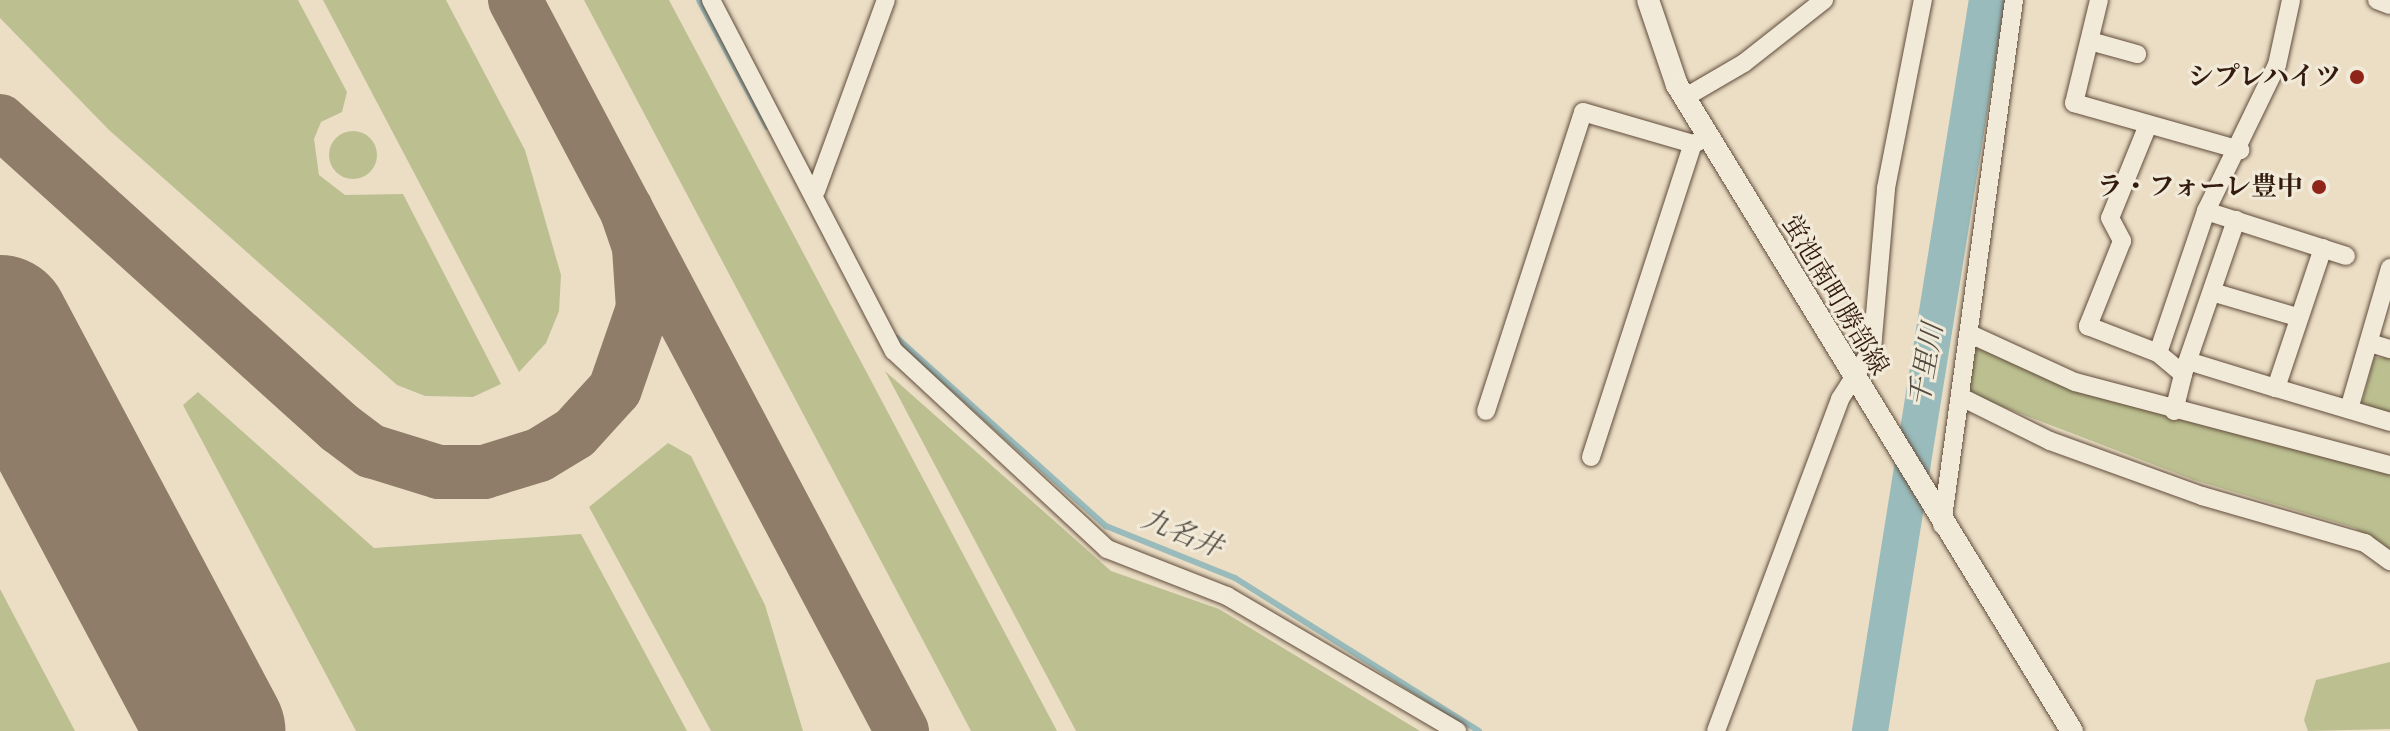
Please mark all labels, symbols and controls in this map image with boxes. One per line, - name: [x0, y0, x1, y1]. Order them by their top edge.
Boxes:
- place label: シプレハイツ: [2185, 61, 2341, 93]
- marker: シプレハイツ: [2348, 68, 2366, 86]
- place label: ラ・フォーレ豊中: [2095, 171, 2303, 203]
- marker: ラ・フォーレ豊中: [2310, 178, 2328, 196]
- street label: 蛍池南町勝部線: [1775, 209, 1895, 381]
- water label: 千里川: [1902, 321, 1950, 409]
- water label: 九名井: [1137, 502, 1227, 564]

